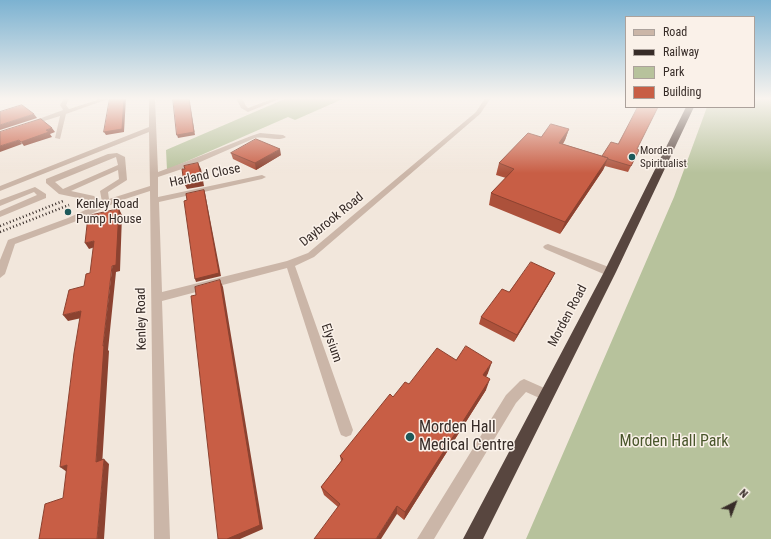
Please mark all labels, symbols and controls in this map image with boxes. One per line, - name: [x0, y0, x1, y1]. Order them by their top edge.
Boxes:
- legend: [625, 16, 755, 108]
- text: Road: [663, 25, 687, 39]
- text: Railway: [663, 45, 699, 59]
- text: Park: [663, 65, 684, 79]
- text: Building: [663, 85, 701, 99]
- place label: Morden Spiritualist: [640, 144, 687, 170]
- marker: Morden Spiritualist: [627, 152, 637, 162]
- street label: Harland Close: [168, 161, 242, 191]
- street label: Daybrook Road: [297, 190, 367, 250]
- place label: Kenley Road Pump House: [76, 197, 142, 228]
- marker: Kenley Road Pump House: [63, 207, 73, 217]
- street label: Morden Road: [545, 282, 591, 350]
- street label: Kenley Road: [134, 287, 150, 351]
- street label: Elysium: [317, 322, 345, 364]
- place label: Morden Hall Medical Centre: [419, 418, 514, 456]
- marker: Morden Hall Medical Centre: [404, 431, 416, 443]
- park label: Morden Hall Park: [620, 432, 728, 452]
- north arrow: [715, 483, 755, 523]
- text: N: [737, 487, 750, 501]

